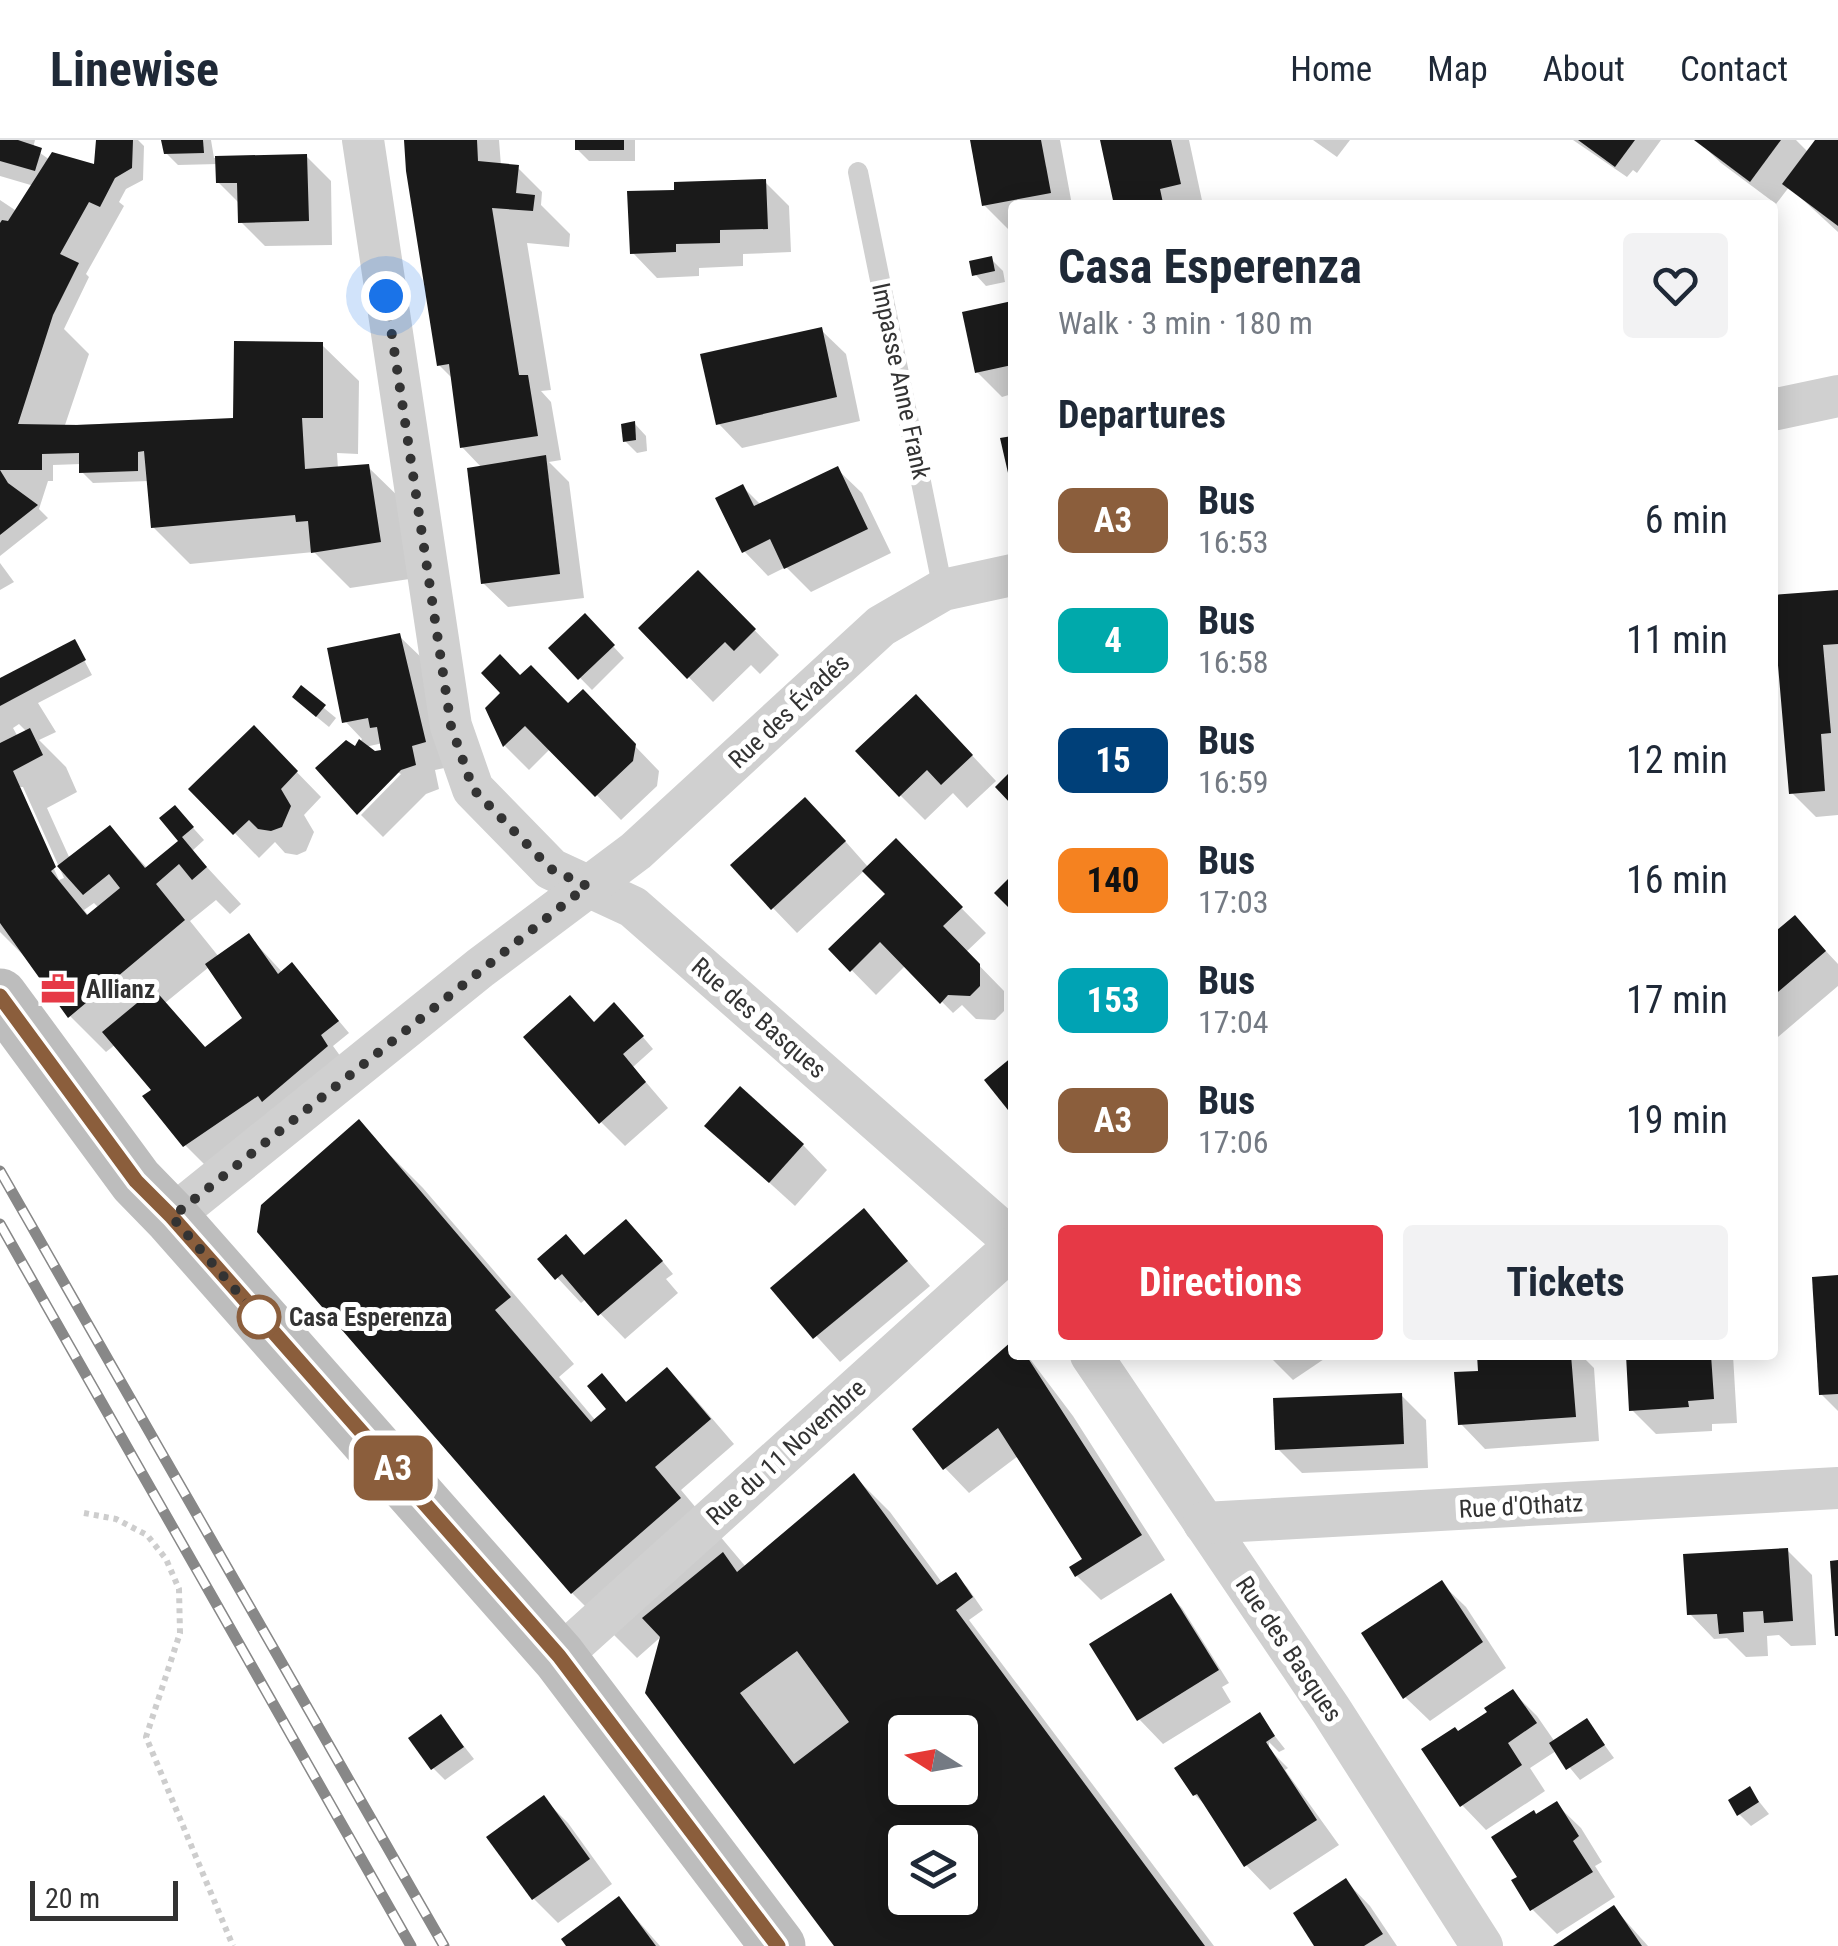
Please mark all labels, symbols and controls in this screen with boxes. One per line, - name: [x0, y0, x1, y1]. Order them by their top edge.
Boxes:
- text: Linewise: [50, 41, 219, 98]
- text: Home: [1290, 49, 1372, 90]
- text: Map: [1427, 49, 1488, 90]
- text: About: [1543, 49, 1625, 90]
- text: Contact: [1680, 49, 1788, 90]
- button: heart: [1623, 233, 1728, 338]
- text: Casa Esperenza: [1058, 238, 1362, 295]
- your location: [361, 271, 411, 321]
- street label: Impasse Anne Frank: [866, 280, 936, 483]
- text: Walk · 3 min · 180 m: [1058, 304, 1313, 342]
- text: Departures: [1058, 393, 1226, 437]
- text: Bus: [1198, 479, 1255, 523]
- text: 6 min: [1645, 498, 1728, 542]
- text: A3: [1094, 500, 1132, 541]
- text: 16:53: [1198, 523, 1269, 561]
- text: Bus: [1198, 599, 1255, 643]
- text: 11 min: [1626, 618, 1728, 662]
- text: 4: [1104, 620, 1122, 661]
- text: 16:58: [1198, 643, 1269, 681]
- street label: Rue des Évadés: [722, 647, 855, 774]
- text: Bus: [1198, 719, 1255, 763]
- text: 12 min: [1626, 738, 1728, 782]
- text: 15: [1095, 740, 1131, 781]
- text: 16:59: [1198, 763, 1269, 801]
- text: Bus: [1198, 839, 1255, 883]
- text: 16 min: [1626, 858, 1728, 902]
- text: 140: [1086, 860, 1140, 901]
- text: 17:03: [1198, 883, 1269, 921]
- street label: Rue des Basques: [686, 952, 832, 1084]
- text: Bus: [1198, 959, 1255, 1003]
- office icon: Allianz: [39, 970, 77, 1008]
- place label: Allianz: [86, 975, 155, 1004]
- text: 17 min: [1626, 978, 1728, 1022]
- text: 153: [1086, 980, 1140, 1021]
- text: 17:04: [1198, 1003, 1269, 1041]
- text: Bus: [1198, 1079, 1255, 1123]
- text: 19 min: [1626, 1098, 1728, 1142]
- text: A3: [1094, 1100, 1132, 1141]
- text: 17:06: [1198, 1123, 1269, 1161]
- button: Directions: [1058, 1225, 1383, 1340]
- button: Tickets: [1403, 1225, 1728, 1340]
- marker: Casa Esperenza: [238, 1296, 280, 1338]
- place label: Casa Esperenza: [289, 1303, 447, 1332]
- street label: Rue du 11 Novembre: [701, 1373, 871, 1531]
- line badge: A3: [348, 1436, 438, 1500]
- text: A3: [374, 1448, 412, 1489]
- street label: Rue d'Othatz: [1458, 1488, 1584, 1524]
- street label: Rue des Basques: [1230, 1571, 1348, 1727]
- north arrow: [888, 1715, 978, 1805]
- map controls: [888, 1715, 978, 1915]
- button: layers: [888, 1825, 978, 1915]
- scale bar: [30, 1876, 178, 1920]
- text: 20 m: [45, 1882, 100, 1915]

